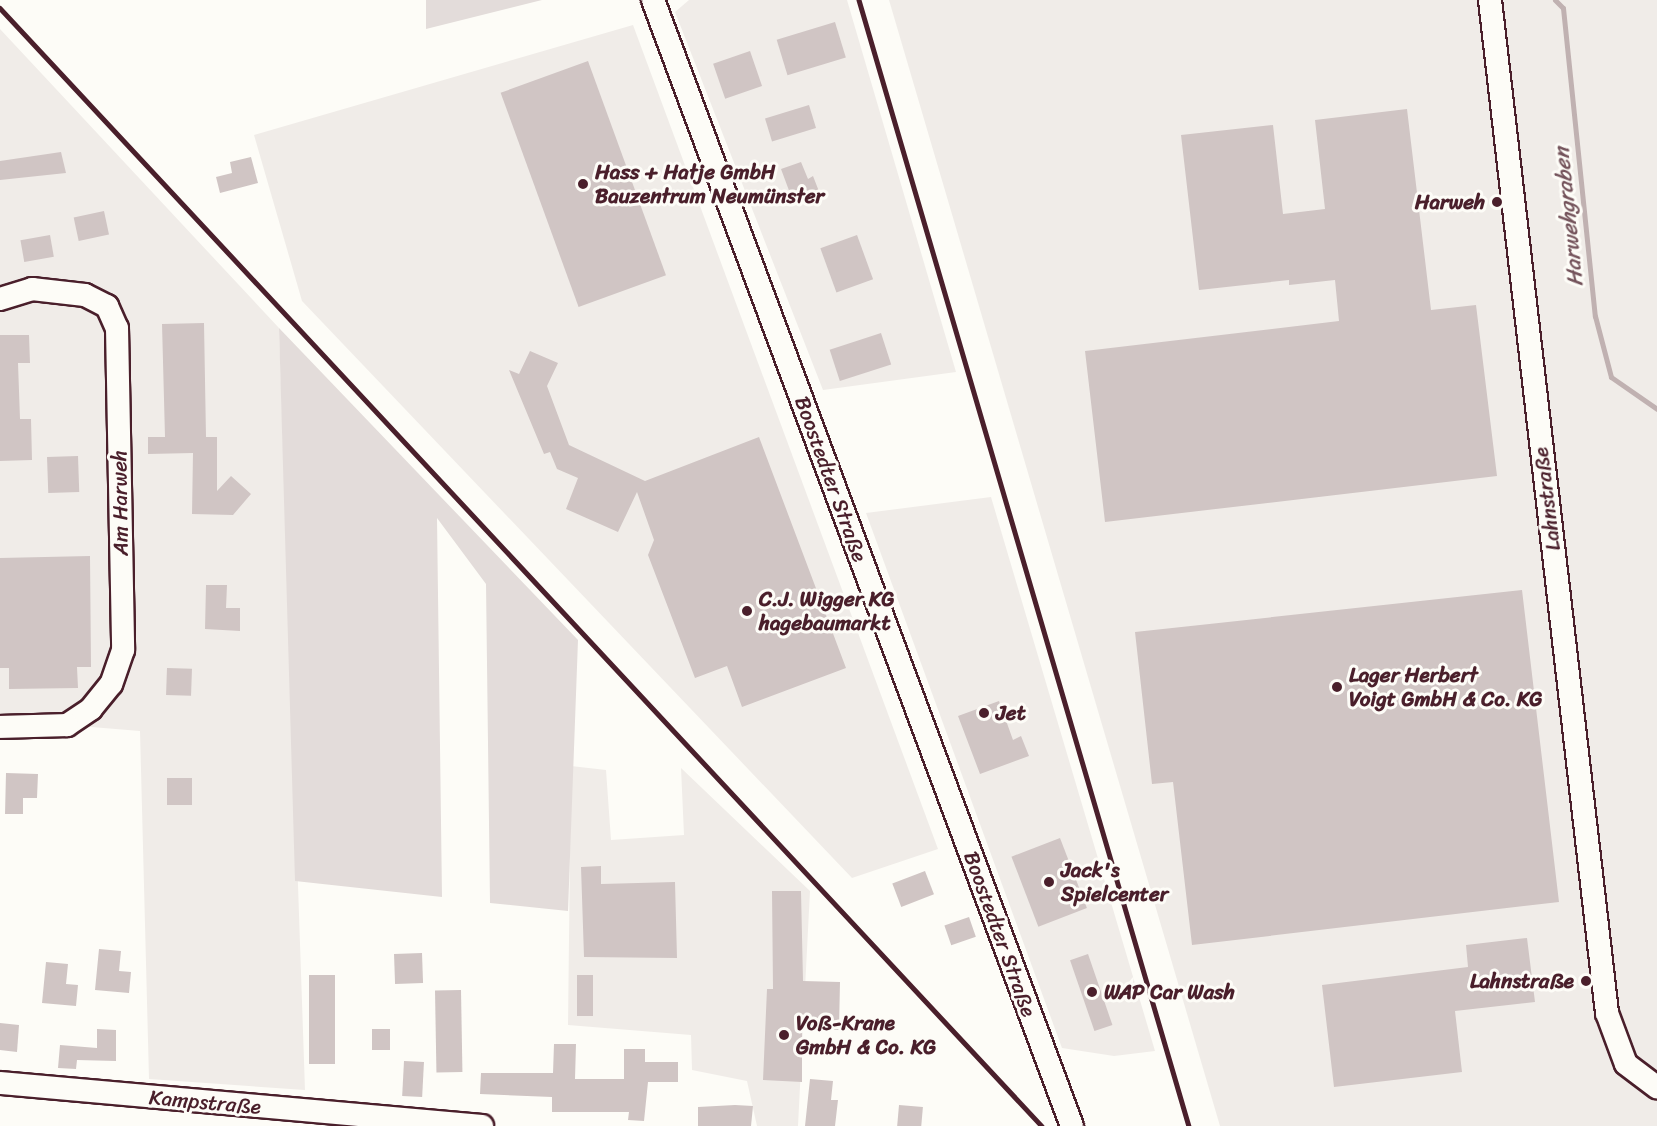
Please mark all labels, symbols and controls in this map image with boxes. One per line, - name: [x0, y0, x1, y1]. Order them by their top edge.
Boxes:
- water label: Harwehgraben: [1548, 146, 1588, 288]
- place label: Hass + Hatje GmbH Bauzentrum Neumünster: [595, 159, 823, 209]
- marker: Hass + Hatje GmbH Bauzentrum Neumünster: [576, 177, 590, 191]
- place label: Harweh: [1415, 189, 1485, 215]
- marker: Harweh: [1490, 195, 1504, 209]
- street label: Boostedter Straße: [789, 392, 873, 566]
- street label: Lahnstraße: [1528, 446, 1566, 552]
- street label: Am Harweh: [106, 450, 134, 556]
- place label: C.J. Wigger KG hagebaumarkt: [759, 586, 894, 636]
- marker: C.J. Wigger KG hagebaumarkt: [740, 604, 754, 618]
- place label: Lager Herbert Voigt GmbH & Co. KG: [1349, 662, 1542, 712]
- marker: Lager Herbert Voigt GmbH & Co. KG: [1330, 680, 1344, 694]
- place label: Jet: [996, 700, 1026, 726]
- marker: Jet: [977, 706, 991, 720]
- street label: Boostedter Straße: [958, 847, 1042, 1021]
- place label: Jack's Spielcenter: [1061, 857, 1168, 907]
- marker: Jack's Spielcenter: [1042, 875, 1056, 889]
- place label: Lahnstraße: [1470, 968, 1574, 994]
- marker: Lahnstraße: [1579, 974, 1593, 988]
- place label: WAP Car Wash: [1104, 979, 1235, 1005]
- marker: WAP Car Wash: [1085, 985, 1099, 999]
- place label: Voß-Krane GmbH & Co. KG: [796, 1010, 937, 1060]
- marker: Voß-Krane GmbH & Co. KG: [777, 1028, 791, 1042]
- street label: Kampstraße: [148, 1085, 262, 1119]

